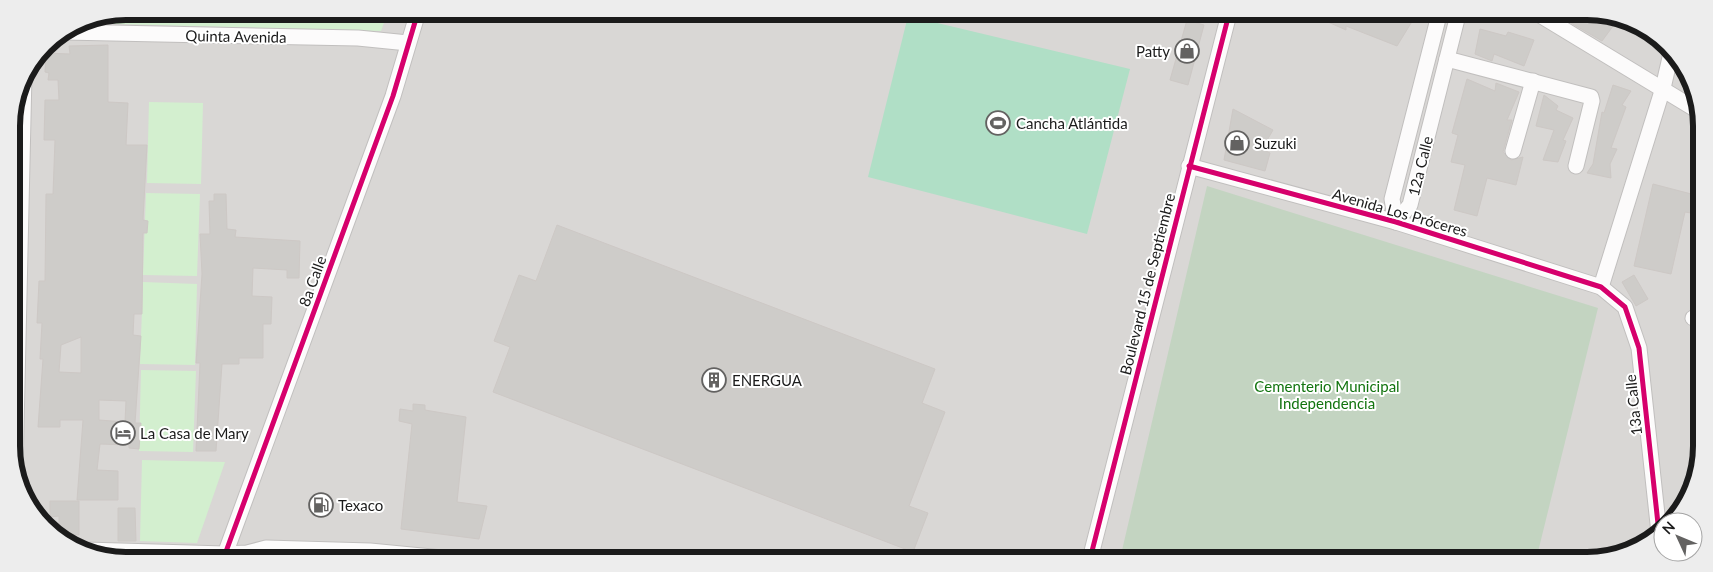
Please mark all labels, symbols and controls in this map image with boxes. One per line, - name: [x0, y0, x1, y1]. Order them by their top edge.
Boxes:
- street label: Quinta Avenida: [185, 26, 287, 46]
- shop icon: Patty: [1174, 38, 1200, 64]
- place label: Patty: [1136, 42, 1170, 60]
- sports icon: Cancha Atlántida: [985, 110, 1011, 136]
- place label: Cancha Atlántida: [1016, 114, 1128, 132]
- shop icon: Suzuki: [1224, 130, 1250, 156]
- place label: Suzuki: [1254, 134, 1297, 152]
- street label: 12a Calle: [1404, 134, 1436, 198]
- street label: Avenida Los Próceres: [1330, 184, 1470, 240]
- street label: Boulevard 15 de Septiembre: [1116, 191, 1178, 377]
- street label: 8a Calle: [295, 253, 329, 309]
- building icon: ENERGUA: [701, 367, 727, 393]
- place label: ENERGUA: [732, 371, 803, 389]
- street label: 13a Calle: [1621, 374, 1645, 436]
- park label: Cementerio Municipal Independencia: [1254, 377, 1400, 412]
- hotel icon: La Casa de Mary: [110, 420, 136, 446]
- place label: La Casa de Mary: [140, 424, 249, 442]
- fuel station icon: Texaco: [308, 492, 334, 518]
- place label: Texaco: [338, 496, 383, 514]
- north arrow: [1653, 512, 1703, 562]
- text: N: [1658, 518, 1678, 537]

